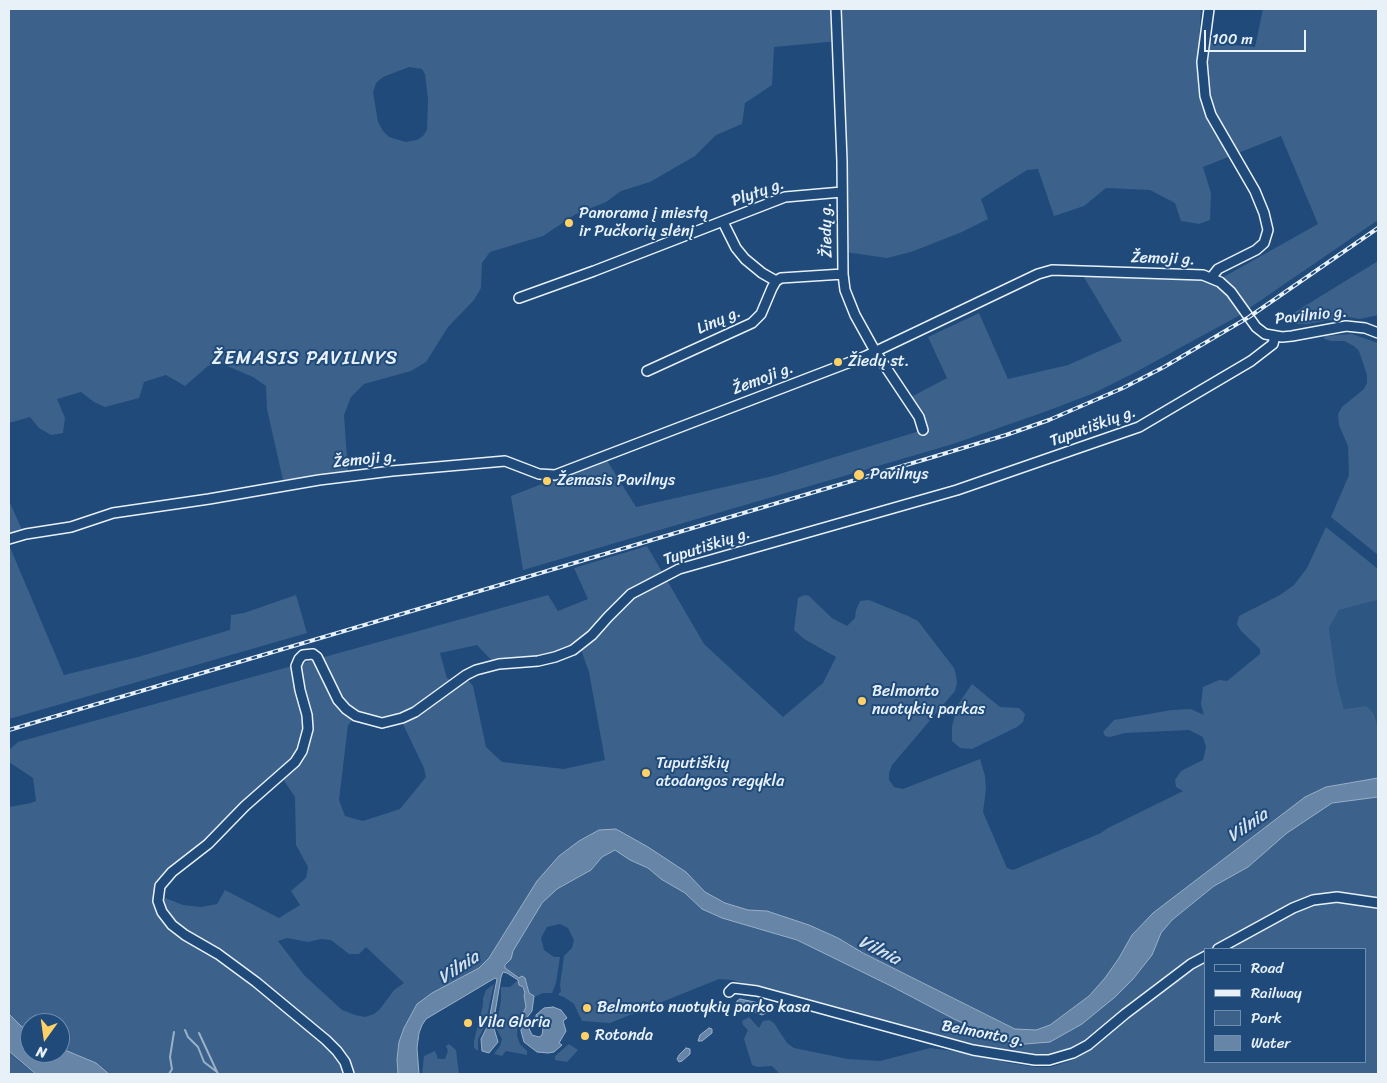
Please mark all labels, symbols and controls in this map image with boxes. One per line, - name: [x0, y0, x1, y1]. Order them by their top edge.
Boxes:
- scale bar: [1207, 20, 1310, 52]
- text: 100 m: [1212, 26, 1253, 52]
- street label: Plytų g.: [729, 175, 787, 211]
- street label: Žiedų g.: [817, 202, 837, 258]
- place label: Panorama į miestą ir Pučkorių slėnį: [579, 204, 708, 242]
- marker: Panorama į miestą ir Pučkorių slėnį: [563, 217, 575, 229]
- street label: Žemoji g.: [1131, 248, 1195, 270]
- street label: Linų g.: [694, 303, 744, 339]
- street label: Pavilnio g.: [1274, 303, 1348, 329]
- district label: ŽEMASIS PAVILNYS: [213, 348, 397, 370]
- place label: Žiedų st.: [848, 352, 910, 372]
- marker: Žiedų st.: [832, 356, 844, 368]
- street label: Žemoji g.: [730, 359, 796, 399]
- street label: Tuputiškių g.: [1047, 403, 1139, 451]
- street label: Žemoji g.: [332, 447, 398, 473]
- place label: Pavilnys: [870, 465, 929, 485]
- marker: Pavilnys: [852, 468, 866, 482]
- place label: Žemasis Pavilnys: [557, 471, 675, 491]
- marker: Žemasis Pavilnys: [541, 475, 553, 487]
- street label: Tuputiškių g.: [661, 524, 753, 570]
- place label: Belmonto nuotykių parkas: [872, 682, 985, 720]
- marker: Belmonto nuotykių parkas: [856, 695, 868, 707]
- place label: Tuputiškių atodangos regykla: [656, 754, 784, 792]
- marker: Tuputiškių atodangos regykla: [640, 767, 652, 779]
- water label: Vilnia: [1224, 804, 1272, 848]
- water label: Vilnia: [854, 931, 904, 971]
- water label: Vilnia: [434, 947, 484, 989]
- legend: [1204, 948, 1367, 1063]
- text: Road: [1251, 955, 1283, 981]
- text: Railway: [1251, 980, 1302, 1006]
- place label: Belmonto nuotykių parko kasa: [597, 998, 810, 1018]
- marker: Belmonto nuotykių parko kasa: [581, 1002, 593, 1014]
- text: Park: [1251, 1005, 1282, 1031]
- north arrow: [20, 1013, 70, 1063]
- place label: Vila Gloria: [478, 1013, 550, 1033]
- marker: Vila Gloria: [462, 1017, 474, 1029]
- street label: Belmonto g.: [940, 1017, 1026, 1051]
- place label: Rotonda: [595, 1026, 653, 1046]
- marker: Rotonda: [579, 1030, 591, 1042]
- text: Water: [1251, 1030, 1291, 1056]
- text: N: [34, 1039, 49, 1065]

